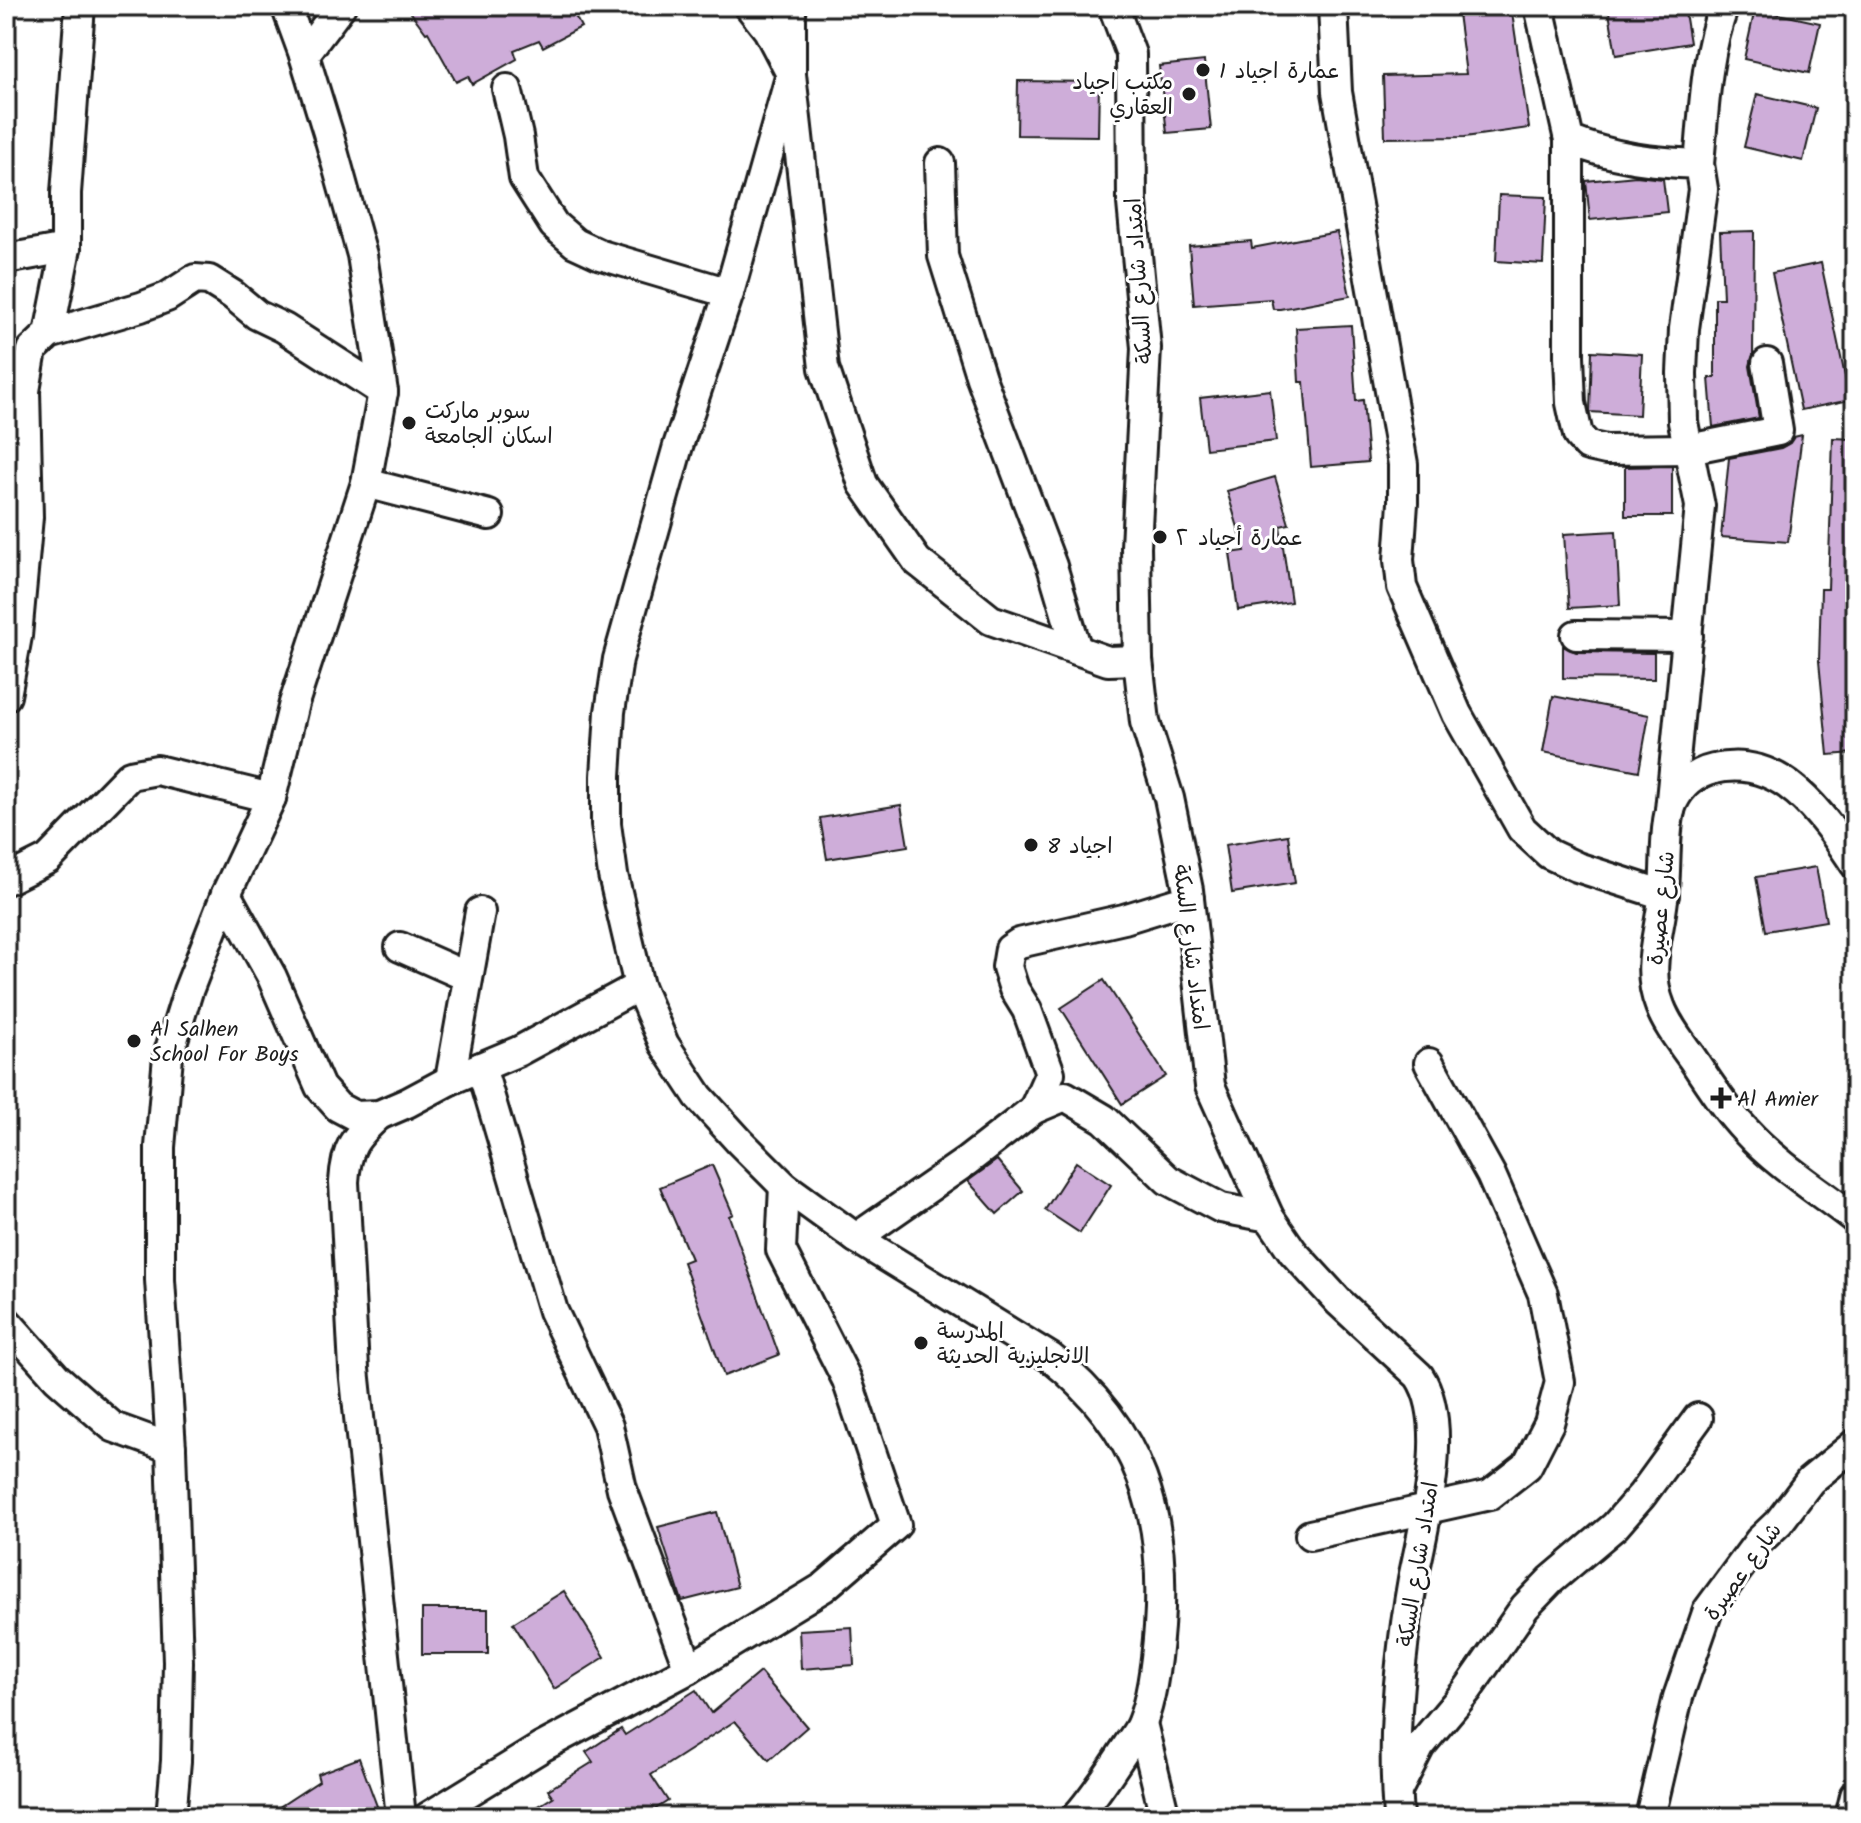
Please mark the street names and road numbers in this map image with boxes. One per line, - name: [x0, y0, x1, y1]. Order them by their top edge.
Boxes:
- street label: امتداد شارع السكة: [1117, 196, 1164, 365]
- street label: شارع عصيرة: [1639, 849, 1686, 967]
- street label: امتداد شارع السكة: [1162, 862, 1217, 1032]
- street label: امتداد شارع السكة: [1389, 1479, 1450, 1649]
- street label: شارع عصيرة: [1696, 1516, 1792, 1629]

